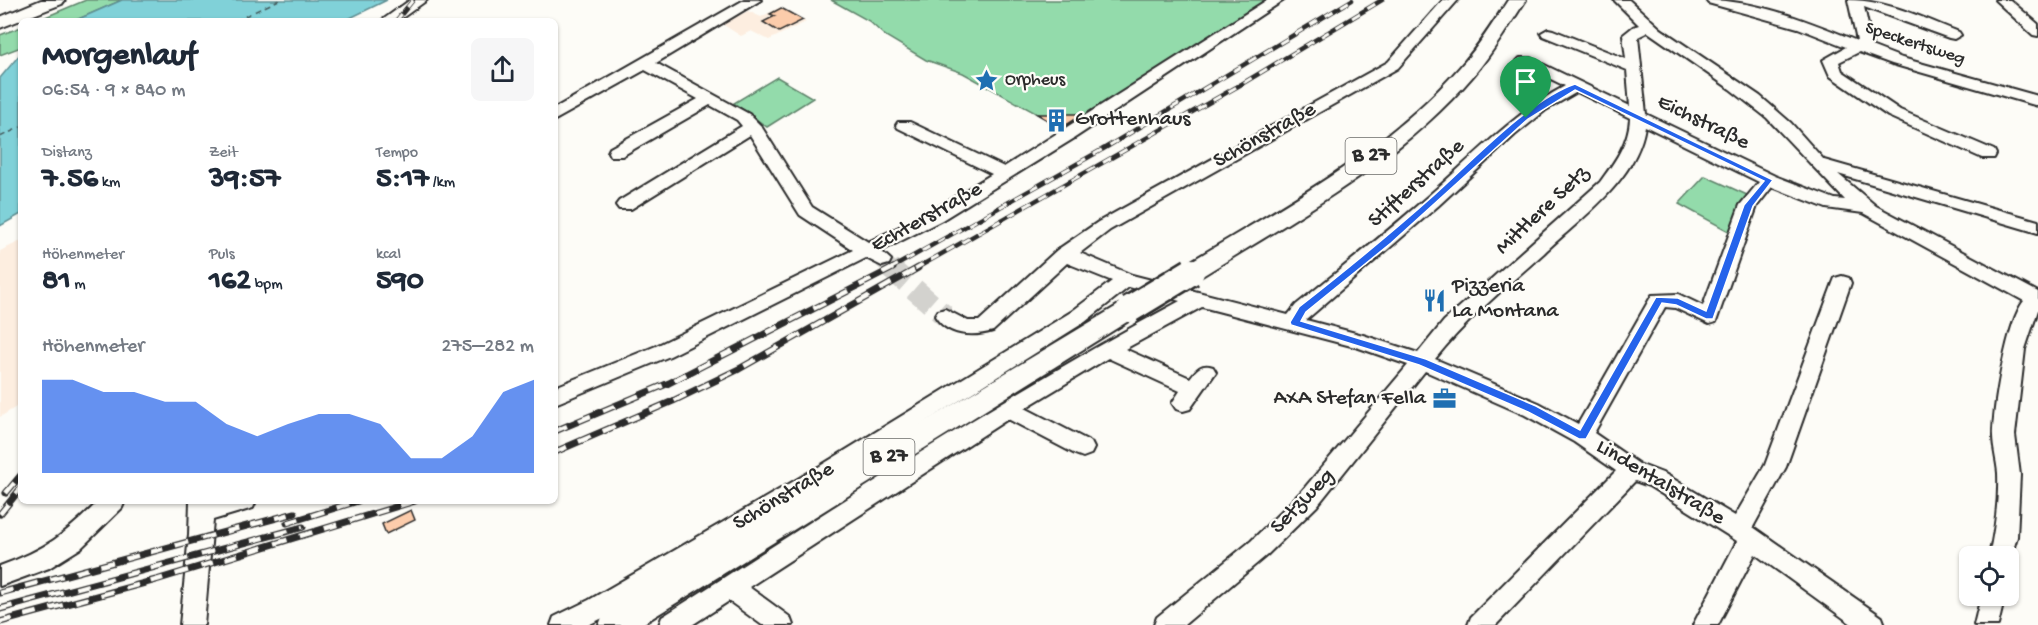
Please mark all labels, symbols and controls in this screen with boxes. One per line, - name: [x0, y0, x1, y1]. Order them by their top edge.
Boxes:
- street label: Speckertsweg: [1862, 18, 1968, 70]
- text: Morgenlauf: [42, 38, 196, 76]
- button: share: [471, 38, 534, 101]
- pin: [1500, 56, 1551, 118]
- icon: arrive: [1509, 65, 1542, 98]
- place icon: Orpheus: [974, 67, 1000, 93]
- place label: Orpheus: [1005, 70, 1066, 91]
- text: 06:54 · 9 × 840 m: [42, 80, 185, 103]
- street label: Eichstraße: [1653, 89, 1754, 157]
- street label: Schönstraße: [1209, 97, 1321, 175]
- building icon: Grottenhaus: [1044, 107, 1070, 133]
- place label: Grottenhaus: [1075, 107, 1191, 133]
- street label: Stifterstraße: [1363, 134, 1471, 234]
- road number: B 27: [1346, 138, 1396, 174]
- text: Distanz: [42, 144, 92, 163]
- text: Zeit: [209, 144, 238, 163]
- text: Tempo: [376, 144, 418, 163]
- street label: Mittlere Setz: [1491, 160, 1596, 261]
- text: 7.56: [42, 163, 98, 198]
- text: 39:57: [209, 163, 280, 198]
- text: 5:17: [376, 163, 429, 198]
- text: km: [98, 174, 120, 193]
- text: /km: [429, 174, 455, 193]
- street label: Echterstraße: [867, 177, 988, 259]
- text: Höhenmeter: [42, 246, 124, 265]
- text: Puls: [209, 246, 235, 265]
- text: kcal: [376, 246, 401, 265]
- text: 81: [42, 265, 71, 300]
- text: 162: [209, 265, 251, 300]
- text: 590: [376, 265, 424, 300]
- place label: Pizzeria La Montana: [1451, 274, 1559, 325]
- text: m: [71, 276, 86, 295]
- text: bpm: [251, 276, 283, 295]
- restaurant icon: Pizzeria La Montana: [1421, 287, 1447, 313]
- text: Höhenmeter: [42, 336, 144, 359]
- text: 275–282 m: [442, 336, 534, 359]
- place label: AXA Stefan Fella: [1274, 386, 1427, 412]
- office icon: AXA Stefan Fella: [1431, 386, 1457, 412]
- street label: Lindentalstraße: [1591, 434, 1730, 532]
- road number: B 27: [864, 439, 914, 475]
- street label: Schönstraße: [729, 456, 840, 537]
- street label: Setzweg: [1265, 464, 1341, 540]
- map controls: [1959, 546, 2019, 606]
- button: locate: [1959, 546, 2019, 606]

